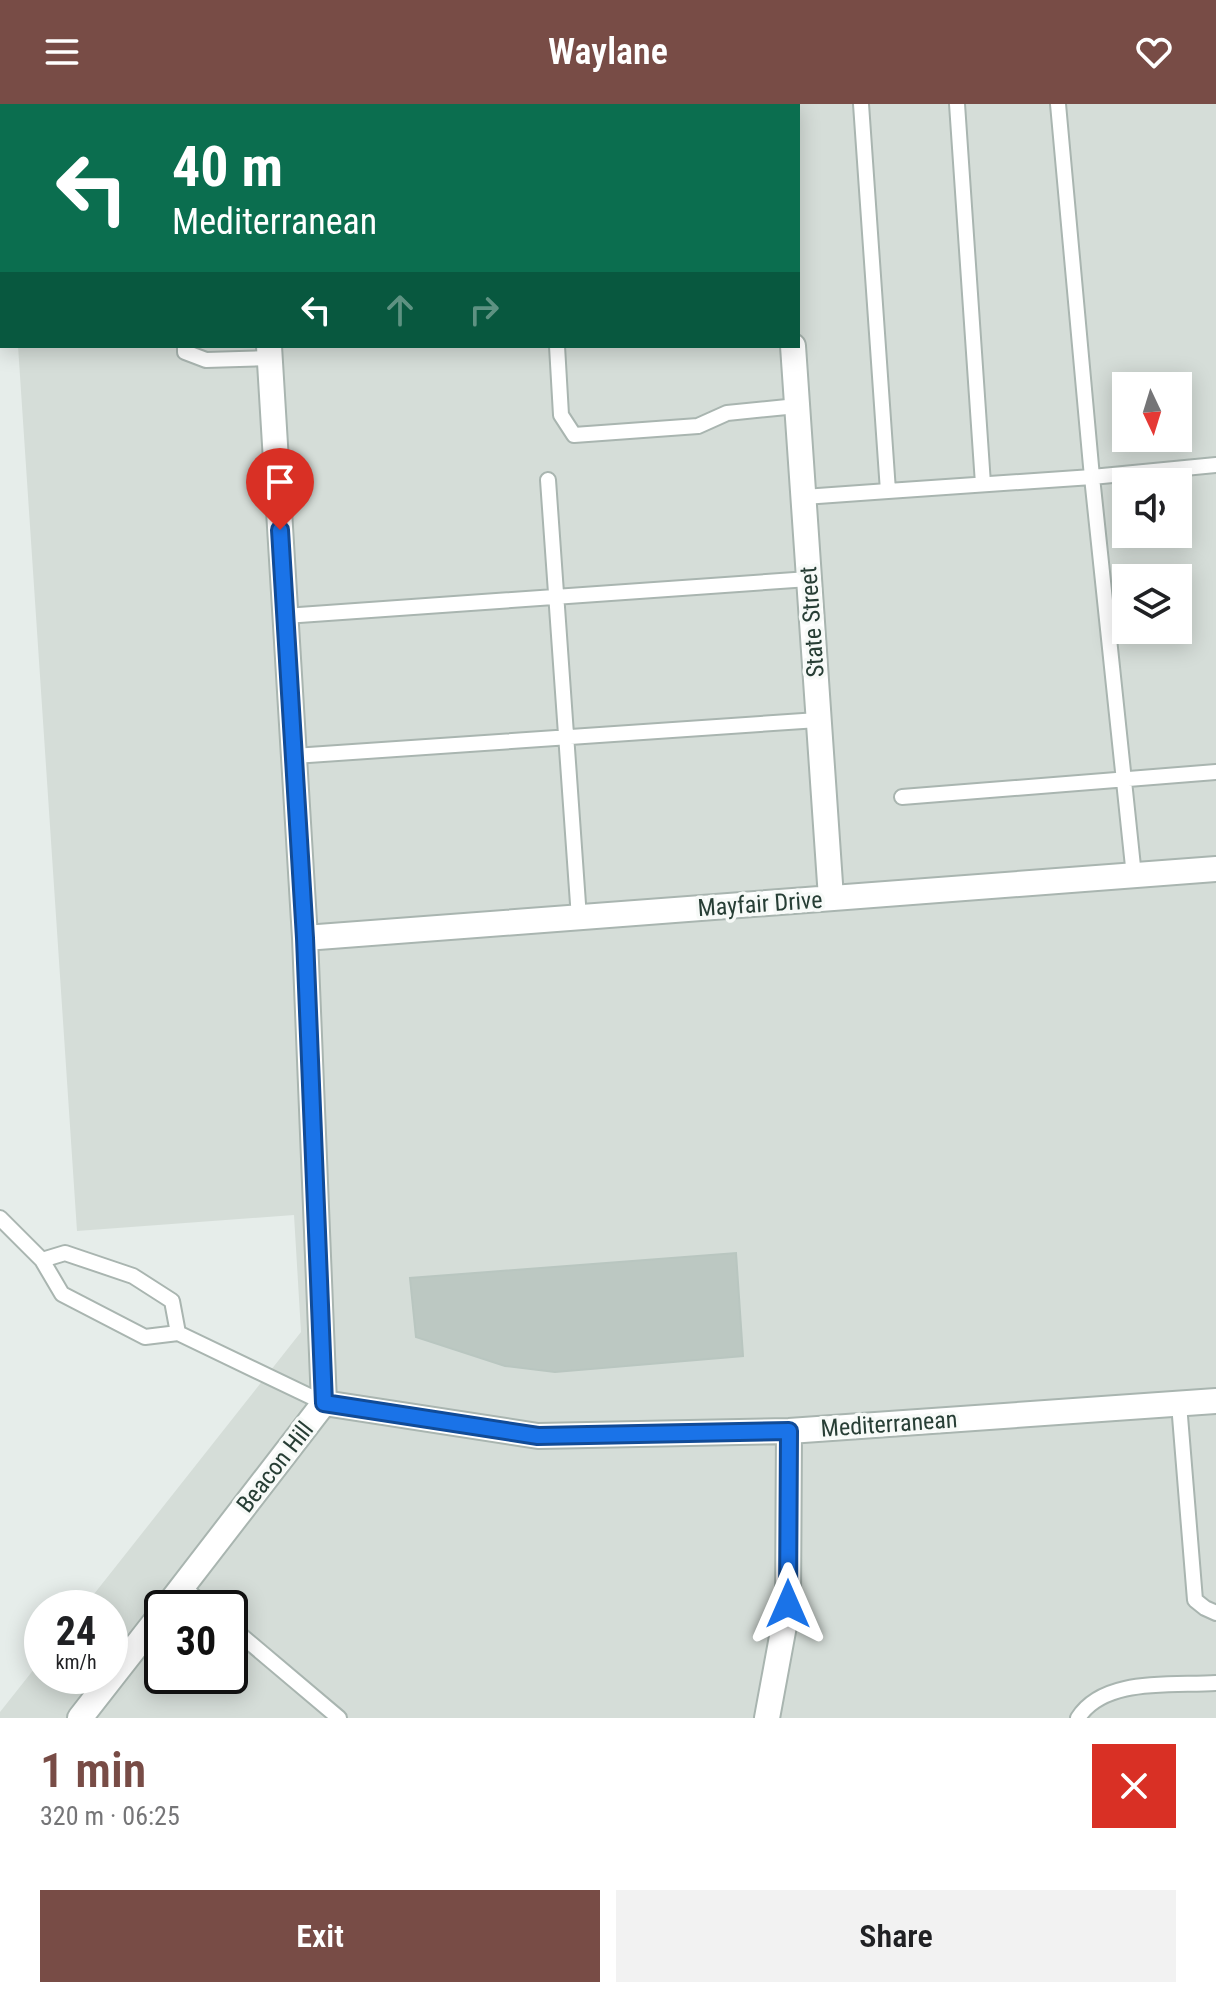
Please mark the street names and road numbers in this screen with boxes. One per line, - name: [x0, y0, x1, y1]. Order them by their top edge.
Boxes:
- street label: State Street: [794, 566, 830, 678]
- street label: Mayfair Drive: [697, 886, 823, 922]
- street label: Mediterranean: [820, 1405, 958, 1443]
- street label: Beacon Hill: [231, 1416, 319, 1518]

